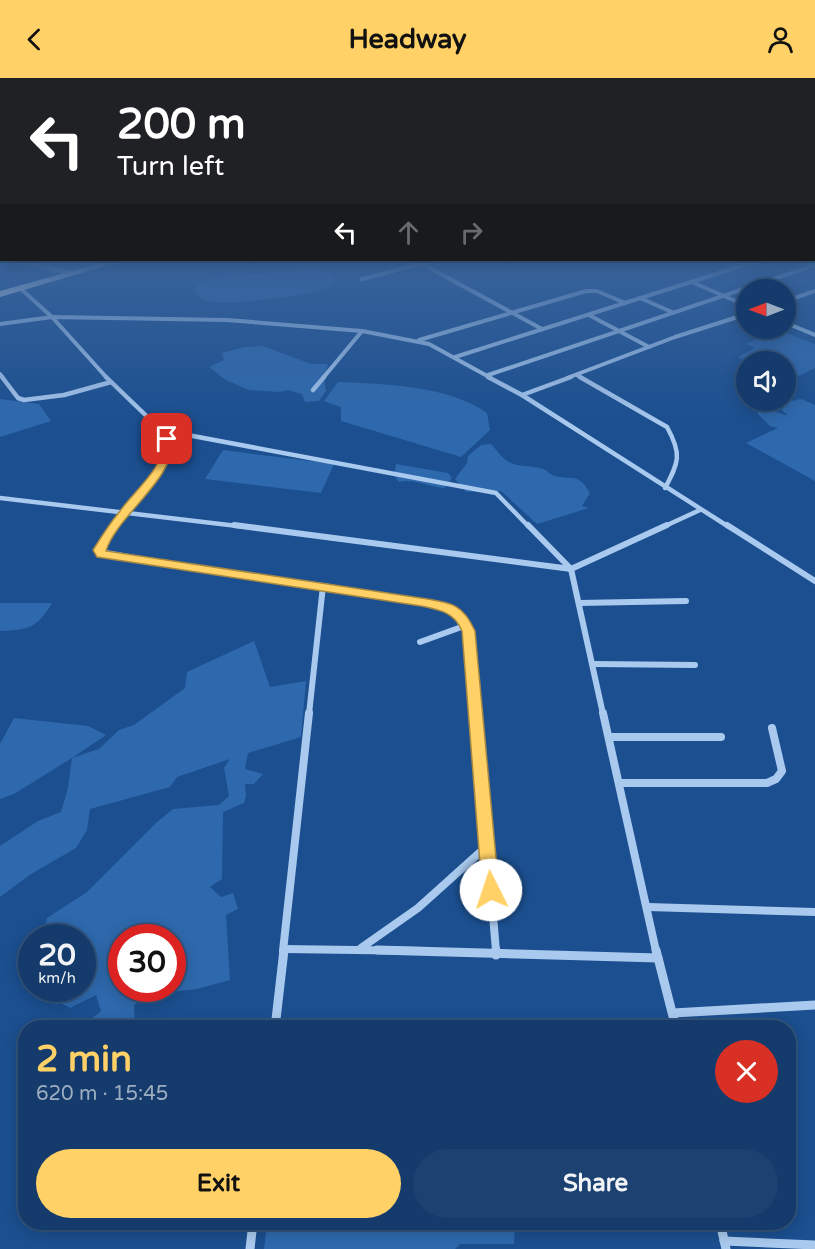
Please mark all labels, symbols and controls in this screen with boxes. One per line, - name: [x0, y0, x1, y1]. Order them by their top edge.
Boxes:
- icon: back: [18, 23, 51, 56]
- text: Headway: [348, 23, 467, 56]
- icon: person: [764, 23, 797, 56]
- text: 200 m: [117, 99, 246, 150]
- icon: left: [18, 102, 96, 180]
- text: Turn left: [117, 150, 224, 183]
- icon: left: [329, 216, 362, 249]
- icon: ahead: [392, 216, 425, 249]
- icon: right: [455, 216, 488, 249]
- north arrow: [736, 279, 796, 339]
- map controls: [736, 279, 796, 411]
- button: sound: [736, 351, 796, 411]
- pin: [141, 413, 192, 464]
- icon: arrive: [150, 422, 183, 455]
- position arrow: [459, 858, 523, 922]
- speed limit sign: 30: [108, 924, 186, 1002]
- text: 20: [38, 937, 76, 974]
- text: km/h: [38, 969, 76, 987]
- text: 2 min: [36, 1038, 132, 1081]
- button: close: [715, 1040, 778, 1103]
- text: 620 m · 15:45: [36, 1082, 168, 1106]
- button: Exit: [36, 1149, 401, 1218]
- button: Share: [413, 1149, 778, 1218]

